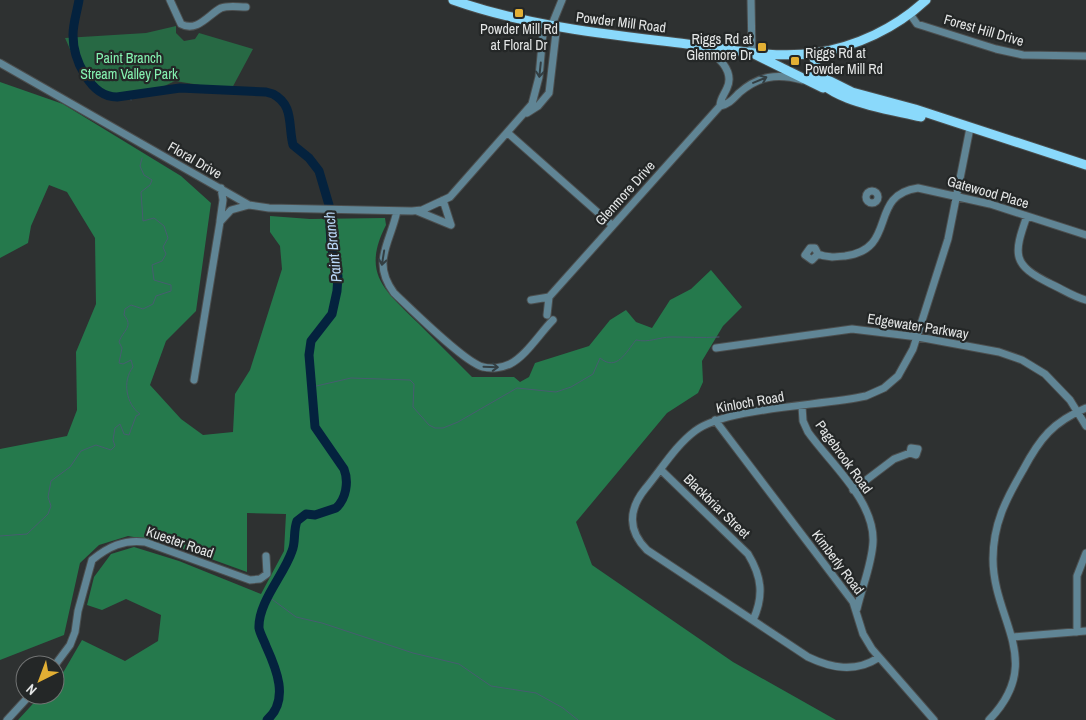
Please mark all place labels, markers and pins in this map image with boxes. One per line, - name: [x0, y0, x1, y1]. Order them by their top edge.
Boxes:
- marker: Powder Mill Rd at Floral Dr: [513, 7, 525, 19]
- place label: Powder Mill Rd at Floral Dr: [480, 20, 558, 54]
- place label: Riggs Rd at Glenmore Dr: [686, 30, 752, 64]
- marker: Riggs Rd at Glenmore Dr: [756, 41, 768, 53]
- place label: Riggs Rd at Powder Mill Rd: [805, 44, 883, 78]
- marker: Riggs Rd at Powder Mill Rd: [789, 55, 801, 67]

